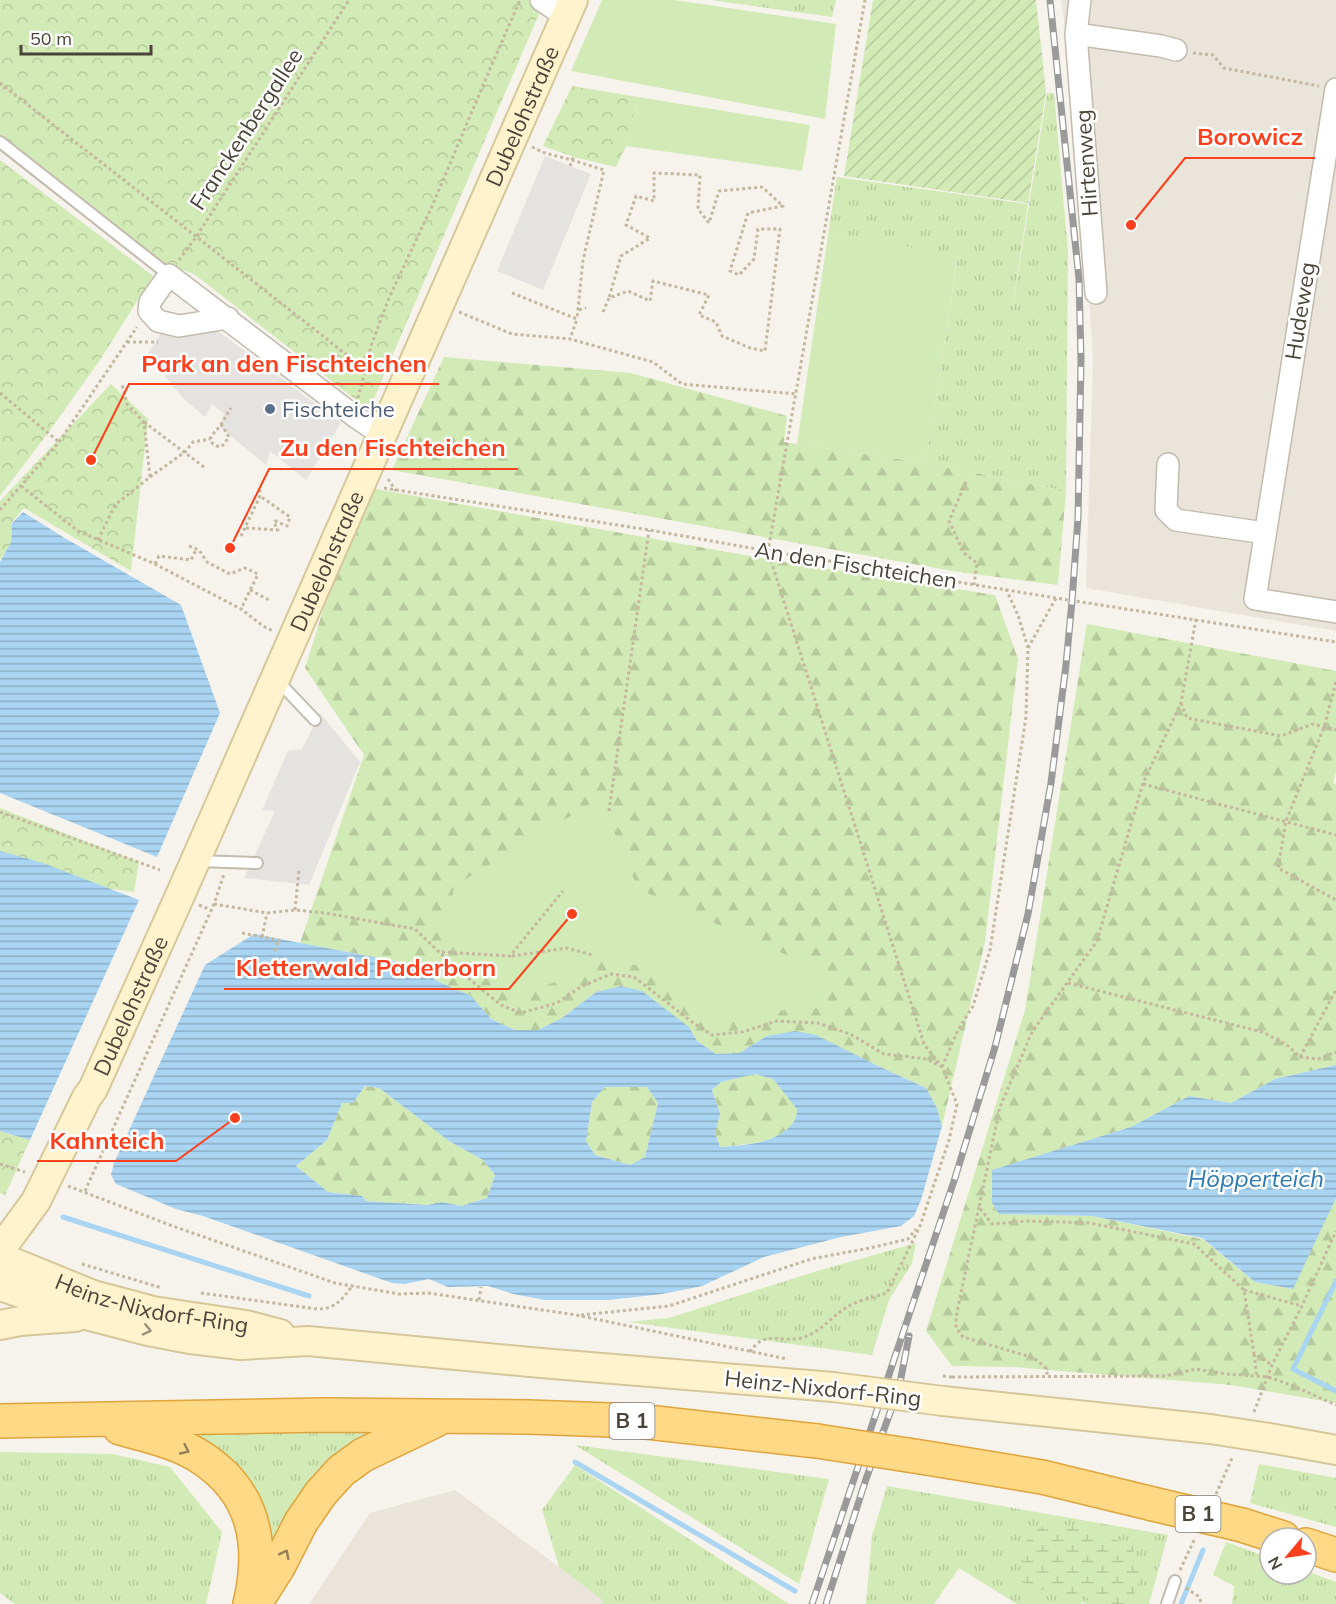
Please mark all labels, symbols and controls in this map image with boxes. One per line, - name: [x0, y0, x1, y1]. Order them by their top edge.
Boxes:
- scale bar: [21, 18, 152, 56]
- text: 50 m: [30, 27, 72, 50]
- street label: Dubelohstraße: [479, 41, 565, 191]
- street label: Franckenbergallee: [183, 43, 309, 215]
- street label: Hirtenweg: [1068, 109, 1104, 217]
- callout: Borowicz: [1185, 116, 1315, 158]
- text: Borowicz: [1197, 121, 1303, 151]
- street label: Hudeweg: [1278, 260, 1322, 362]
- callout: Park an den Fischteichen: [129, 342, 439, 384]
- text: Park an den Fischteichen: [141, 348, 427, 378]
- place label: Fischteiche: [282, 395, 395, 423]
- marker: Fischteiche: [263, 402, 277, 416]
- callout: Zu den Fischteichen: [269, 427, 518, 469]
- text: Zu den Fischteichen: [280, 432, 506, 462]
- street label: Dubelohstraße: [284, 487, 370, 636]
- street label: An den Fischteichen: [753, 535, 959, 595]
- street label: Dubelohstraße: [87, 931, 174, 1080]
- callout: Kletterwald Paderborn: [224, 947, 509, 989]
- text: Kletterwald Paderborn: [236, 952, 496, 982]
- callout: Kahnteich: [37, 1119, 176, 1161]
- text: Kahnteich: [50, 1125, 164, 1155]
- water label: Höpperteich: [1188, 1163, 1324, 1193]
- street label: Heinz-Nixdorf-Ring: [51, 1267, 250, 1339]
- one-way arrow: [141, 1323, 151, 1336]
- street label: Heinz-Nixdorf-Ring: [723, 1364, 923, 1412]
- road number: B 1: [610, 1403, 654, 1439]
- one-way arrow: [179, 1442, 190, 1454]
- road number: B 1: [1176, 1496, 1220, 1532]
- north arrow: [1258, 1526, 1318, 1586]
- one-way arrow: [278, 1550, 289, 1561]
- text: N: [1263, 1553, 1287, 1573]

